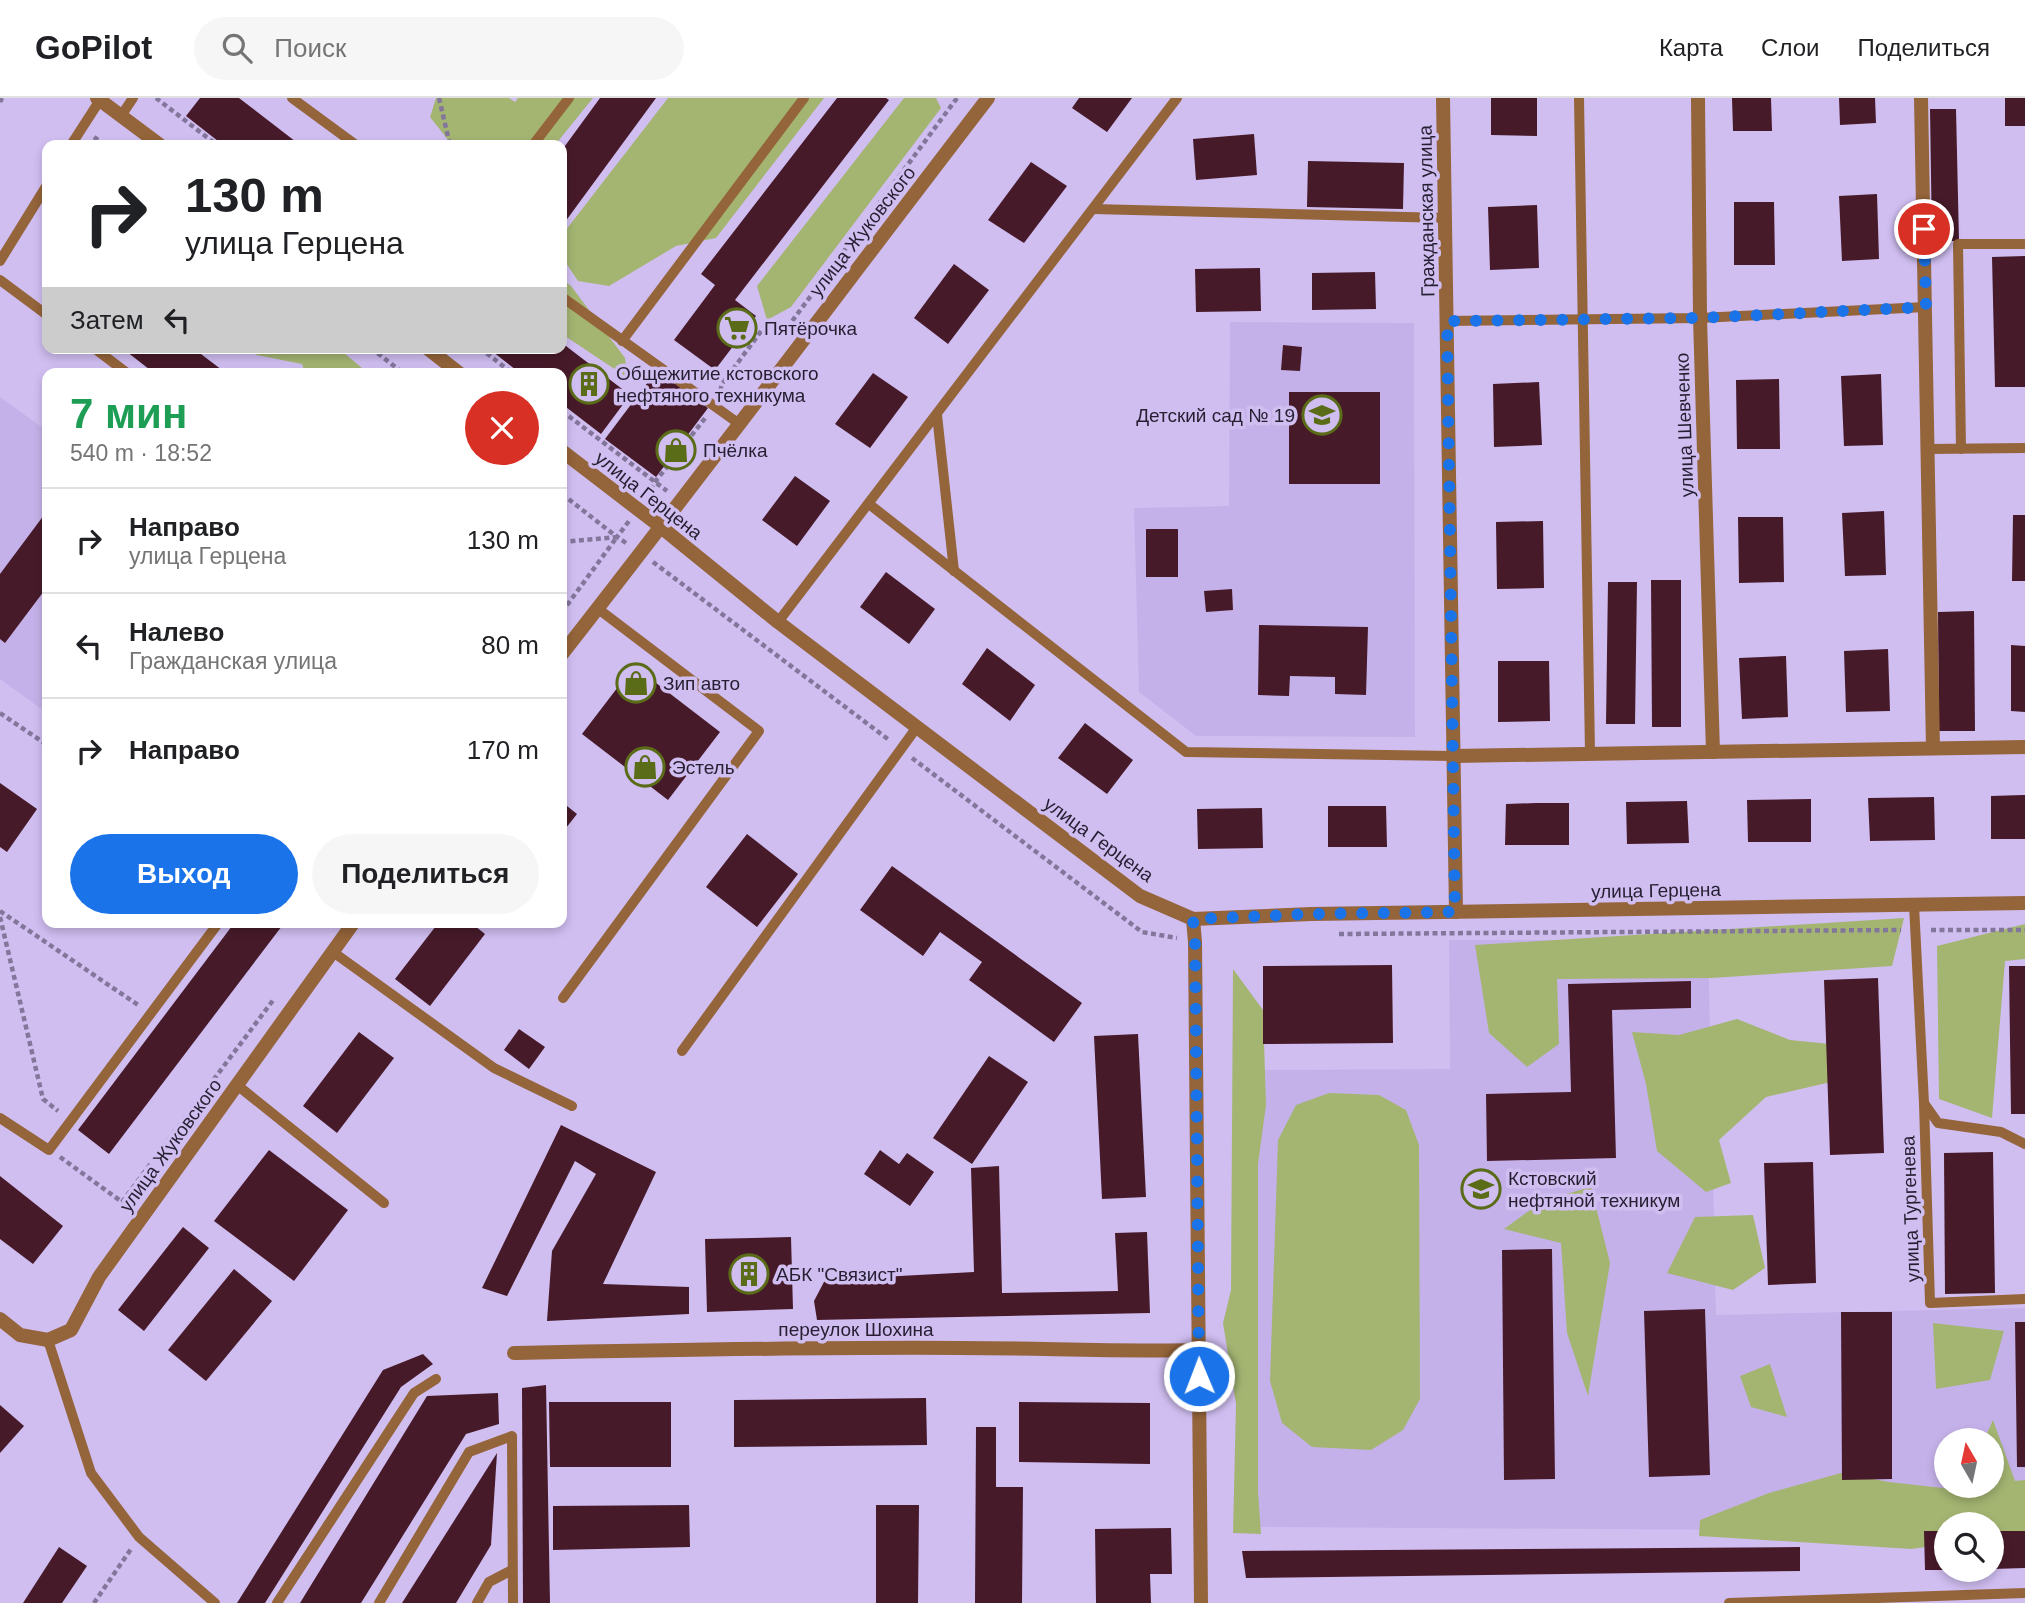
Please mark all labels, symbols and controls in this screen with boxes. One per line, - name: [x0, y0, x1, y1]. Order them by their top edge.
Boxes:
- search box: [194, 17, 684, 80]
- text: GoPilot: [35, 29, 152, 66]
- icon: search: [218, 29, 256, 67]
- text: Поиск: [274, 33, 346, 63]
- text: Карта: [1659, 34, 1723, 61]
- text: Слои: [1761, 34, 1819, 61]
- text: Поделиться: [1857, 34, 1990, 61]
- street label: Гражданская улица: [1414, 124, 1438, 297]
- street label: улица Жуковского: [805, 162, 920, 300]
- icon: right: [70, 168, 161, 259]
- text: 130 m: [185, 168, 324, 222]
- pin: [1894, 199, 1954, 259]
- icon: arrive: [1905, 210, 1943, 248]
- text: улица Герцена: [185, 225, 404, 261]
- icon: left: [158, 301, 196, 339]
- text: Затем: [70, 305, 144, 335]
- supermarket icon: Пятёрочка: [716, 307, 758, 349]
- place label: Пятёрочка: [764, 318, 858, 339]
- street label: улица Шевченко: [1671, 352, 1698, 498]
- building icon: Общежитие кстовского нефтяного техникума: [568, 363, 610, 405]
- place label: Общежитие кстовского нефтяного техникума: [616, 363, 819, 406]
- text: 7 мин: [70, 390, 187, 437]
- button: close: [465, 391, 539, 465]
- school or university icon: Детский сад № 19: [1301, 394, 1343, 436]
- place label: Детский сад № 19: [1136, 405, 1295, 426]
- shop icon: Пчёлка: [655, 429, 697, 471]
- text: 540 m · 18:52: [70, 440, 212, 466]
- place label: Пчёлка: [703, 440, 768, 461]
- street label: улица Герцена: [591, 447, 707, 544]
- text: Направо: [129, 512, 240, 542]
- icon: right: [70, 522, 108, 560]
- text: 130 m: [467, 525, 539, 555]
- text: улица Герцена: [129, 543, 286, 569]
- text: Налево: [129, 617, 224, 647]
- icon: left: [70, 627, 108, 665]
- text: 80 m: [481, 630, 539, 660]
- text: Гражданская улица: [129, 648, 337, 674]
- shop icon: Зип авто: [615, 662, 657, 704]
- place label: Зип авто: [663, 673, 740, 694]
- icon: right: [70, 732, 108, 770]
- text: Направо: [129, 735, 240, 765]
- text: 170 m: [467, 735, 539, 765]
- shop icon: Эстель: [624, 746, 666, 788]
- place label: Эстель: [672, 757, 735, 778]
- street label: улица Герцена: [1040, 793, 1158, 886]
- button: Выход: [70, 834, 298, 914]
- button: Поделиться: [312, 834, 539, 914]
- street label: улица Герцена: [1591, 879, 1722, 902]
- street label: улица Жуковского: [115, 1075, 226, 1216]
- street label: улица Тургенева: [1897, 1135, 1924, 1283]
- school or university icon: Кстовский нефтяной техникум: [1460, 1168, 1502, 1210]
- place label: Кстовский нефтяной техникум: [1508, 1168, 1680, 1211]
- building icon: АБК "Связист": [728, 1253, 770, 1295]
- place label: АБК "Связист": [776, 1264, 902, 1285]
- street label: переулок Шохина: [778, 1319, 934, 1340]
- position arrow: [1162, 1339, 1236, 1413]
- north arrow: [1934, 1428, 2004, 1498]
- map controls: [1934, 1428, 2004, 1582]
- button: search: [1934, 1512, 2004, 1582]

